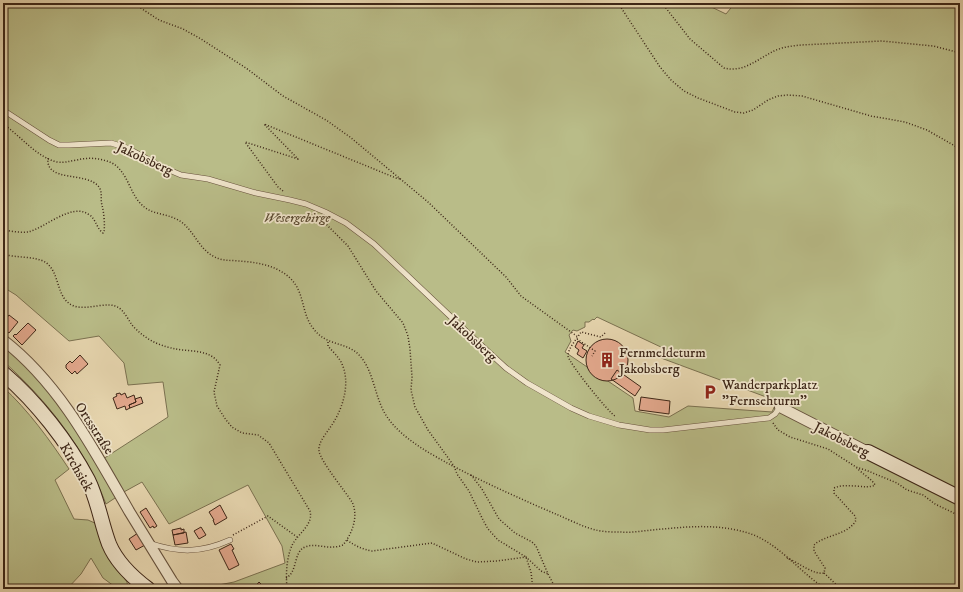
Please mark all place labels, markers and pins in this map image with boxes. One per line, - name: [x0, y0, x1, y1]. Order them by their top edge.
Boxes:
- place label: Fernmeldeturm Jakobsberg: [617, 344, 706, 378]
- building icon: Fernmeldeturm Jakobsberg: [598, 351, 616, 369]
- place label: Wanderparkplatz "Fernsehturm": [721, 376, 818, 410]
- parking icon: Wanderparkplatz "Fernsehturm": [701, 383, 719, 401]

